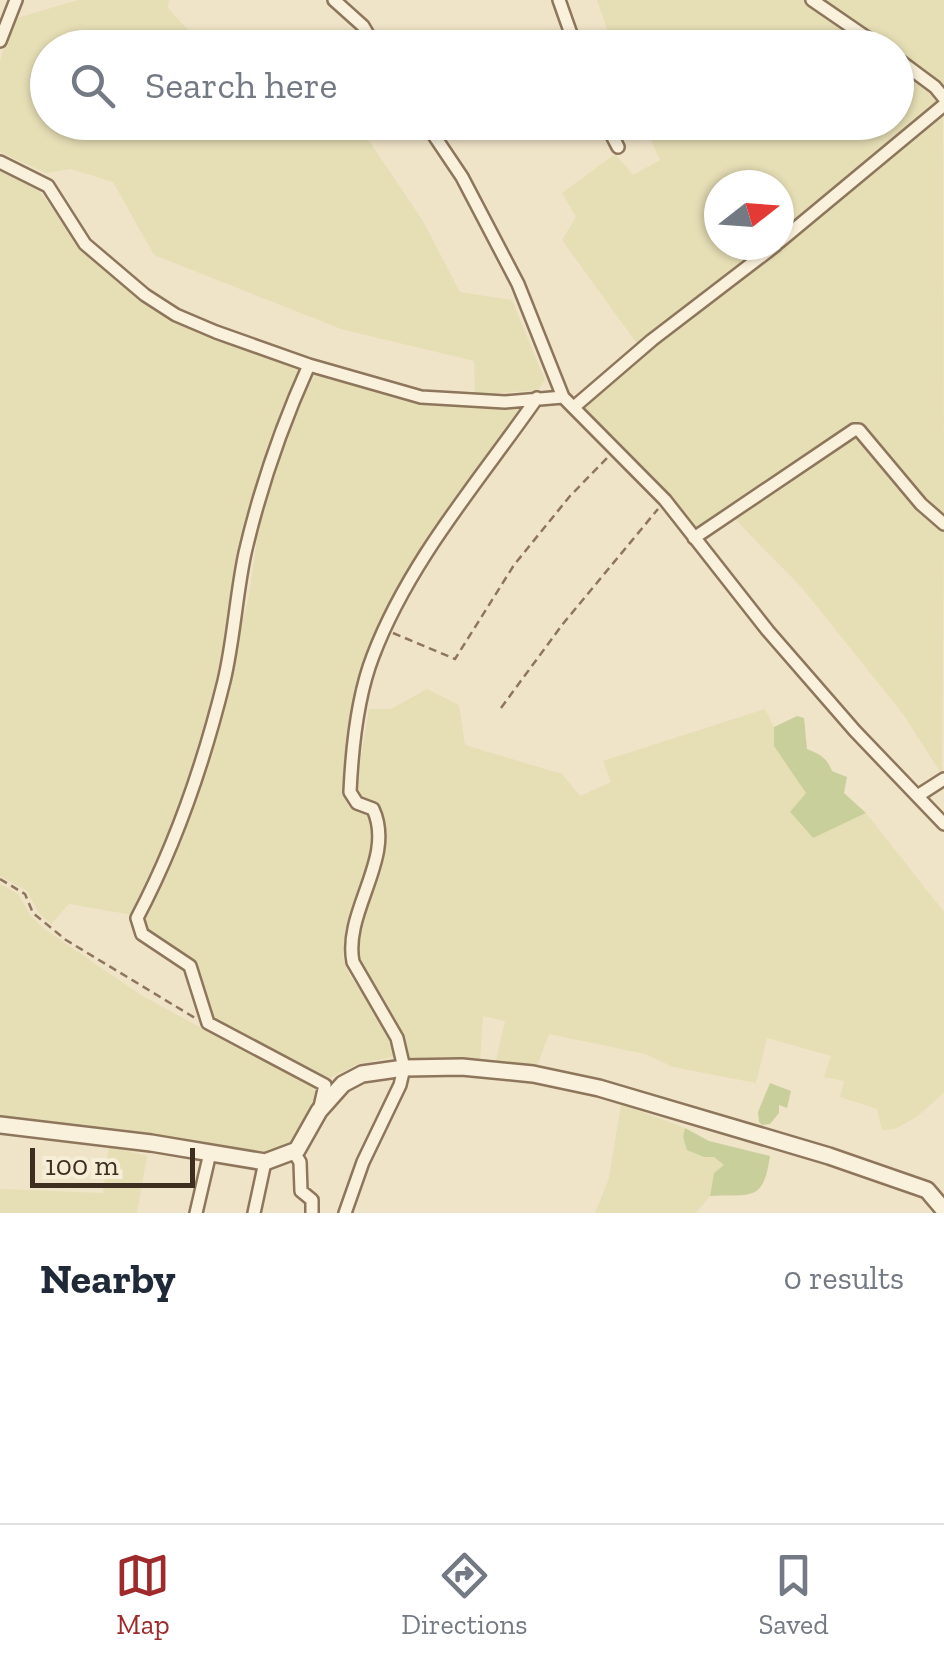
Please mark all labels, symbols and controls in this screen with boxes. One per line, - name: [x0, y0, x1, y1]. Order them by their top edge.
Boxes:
- search box: [30, 30, 914, 140]
- icon: search: [65, 58, 120, 113]
- text: Search here: [145, 62, 337, 108]
- north arrow: [704, 170, 794, 260]
- scale bar: [30, 1143, 195, 1188]
- text: 100 m: [45, 1149, 119, 1182]
- text: Nearby: [40, 1253, 176, 1304]
- text: 0 results: [783, 1259, 904, 1297]
- tab: Map: [115, 1548, 170, 1641]
- tab: Directions: [401, 1548, 528, 1641]
- tab: Saved: [758, 1548, 829, 1641]

